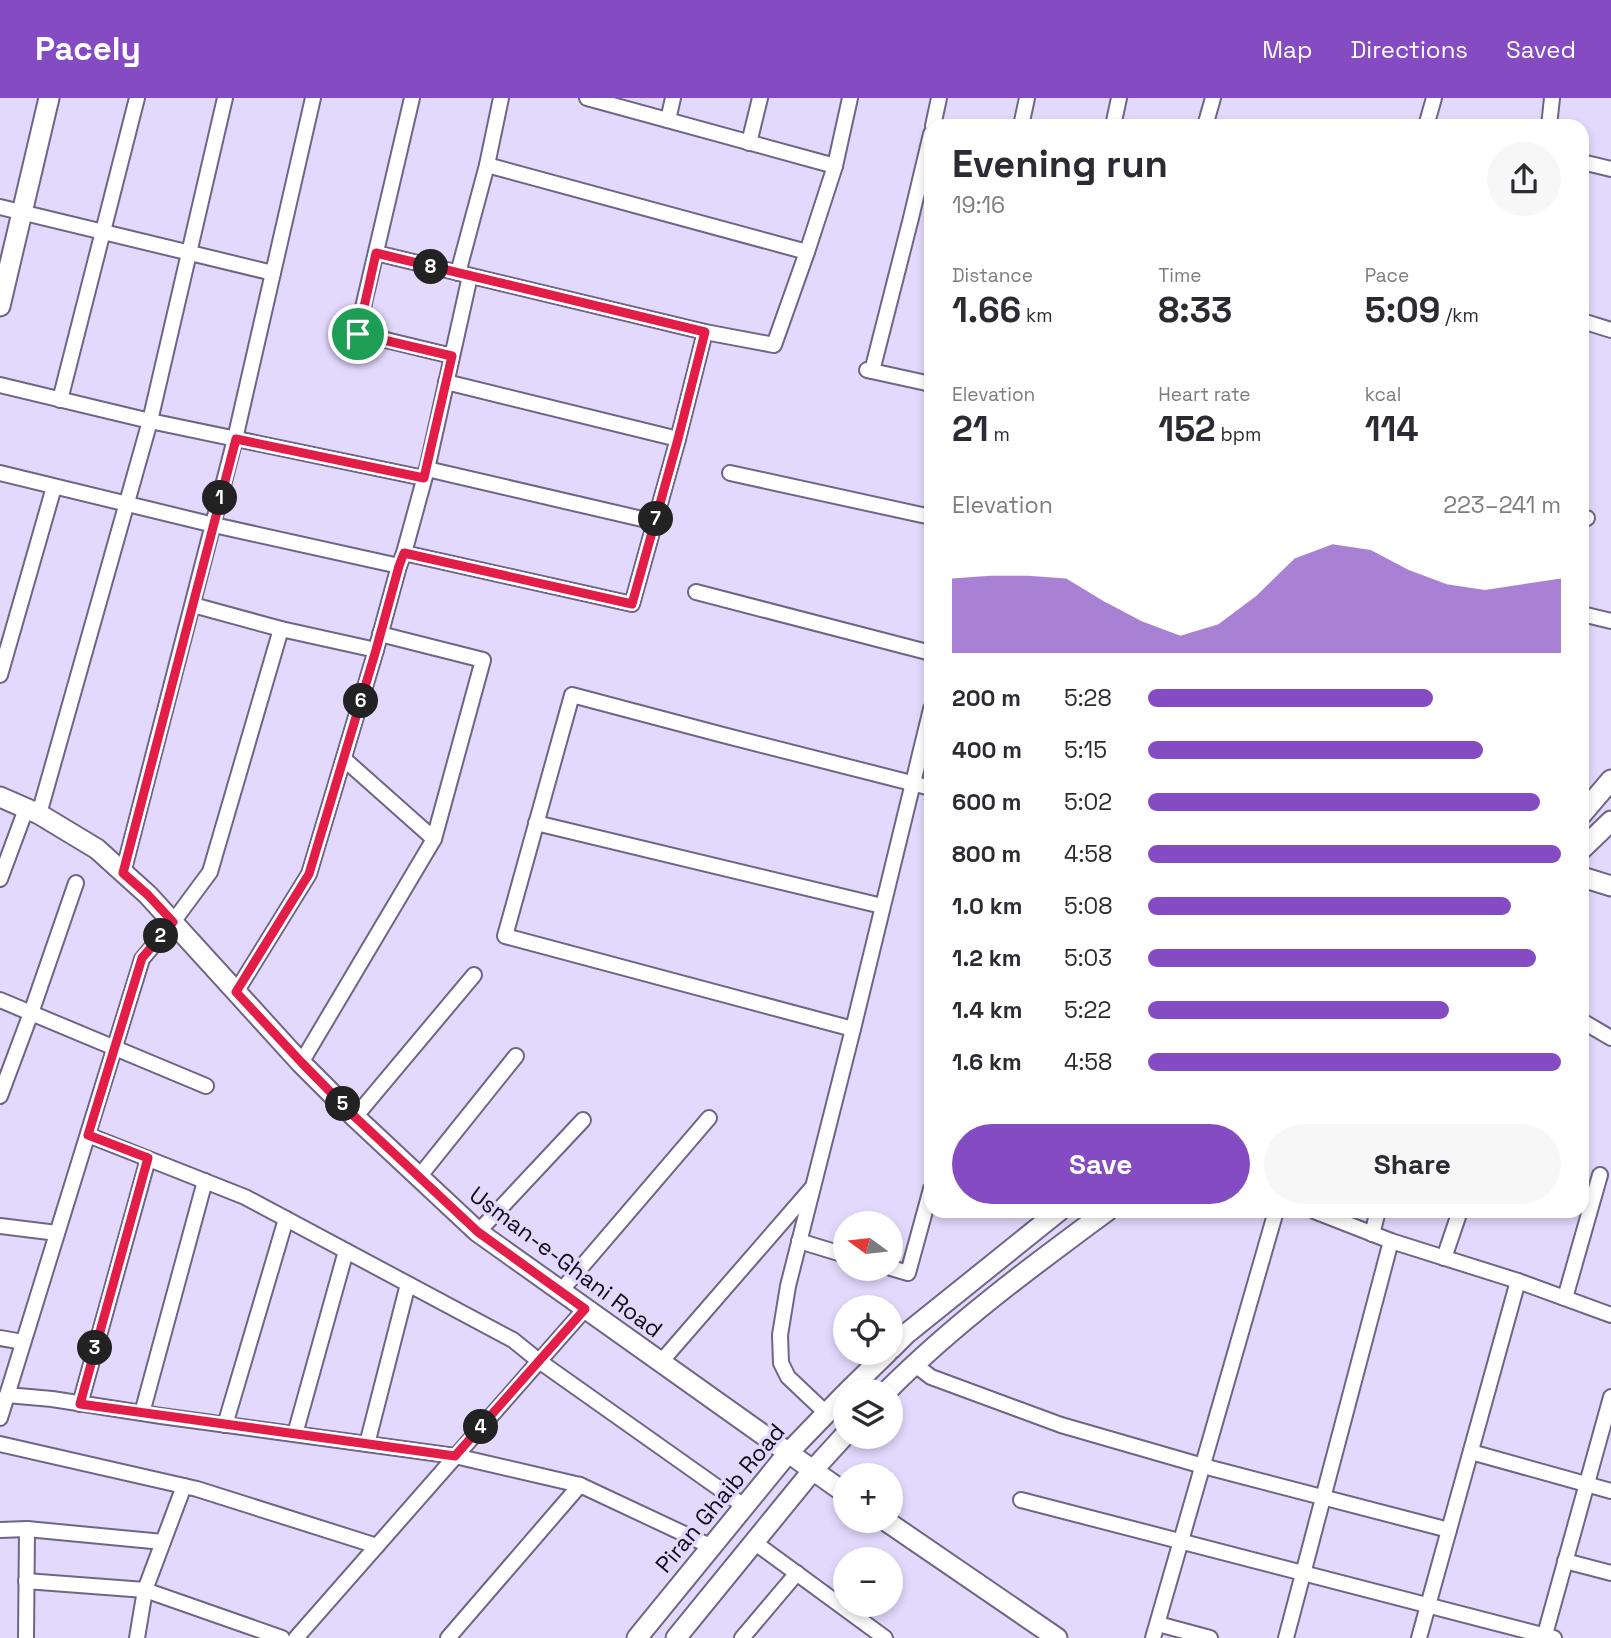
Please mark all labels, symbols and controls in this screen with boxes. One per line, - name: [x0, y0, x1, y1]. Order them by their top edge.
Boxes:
- text: Pacely: [35, 28, 141, 70]
- text: Map: [1262, 34, 1312, 65]
- text: Directions: [1350, 34, 1468, 65]
- text: Saved: [1506, 34, 1576, 65]
- text: Evening run: [952, 140, 1168, 188]
- button: share: [1487, 142, 1561, 216]
- text: 19:16: [952, 190, 1005, 220]
- pin: 8: [414, 250, 448, 284]
- text: 8: [425, 254, 436, 279]
- text: Distance: [952, 263, 1033, 288]
- text: Time: [1158, 263, 1202, 288]
- text: Pace: [1365, 263, 1409, 288]
- text: 1.66: [952, 288, 1021, 332]
- text: 8:33: [1158, 288, 1232, 332]
- text: 5:09: [1365, 288, 1440, 332]
- text: km: [1021, 303, 1053, 328]
- text: /km: [1440, 303, 1479, 328]
- pin: [328, 304, 388, 364]
- icon: arrive: [339, 315, 377, 353]
- text: Elevation: [952, 382, 1035, 407]
- text: Heart rate: [1158, 382, 1251, 407]
- text: kcal: [1365, 382, 1401, 407]
- text: 21: [952, 407, 989, 451]
- text: 152: [1158, 407, 1216, 451]
- text: 114: [1365, 407, 1419, 451]
- text: m: [989, 422, 1010, 447]
- text: bpm: [1216, 422, 1261, 447]
- pin: 1: [202, 480, 238, 516]
- text: 1: [215, 485, 224, 510]
- text: Elevation: [952, 490, 1053, 520]
- text: 223–241 m: [1443, 490, 1561, 520]
- pin: 7: [638, 502, 674, 536]
- text: 7: [650, 506, 661, 531]
- text: 200 m: [952, 683, 1021, 713]
- text: 5:28: [1064, 683, 1112, 713]
- pin: 6: [344, 684, 378, 718]
- text: 6: [355, 688, 366, 713]
- text: 400 m: [952, 735, 1022, 765]
- text: 5:15: [1064, 735, 1107, 765]
- text: 600 m: [952, 787, 1022, 817]
- text: 5:02: [1064, 787, 1112, 817]
- text: 800 m: [952, 839, 1021, 869]
- text: 4:58: [1064, 839, 1112, 869]
- text: 1.0 km: [952, 891, 1022, 921]
- text: 5:08: [1064, 891, 1113, 921]
- pin: 2: [144, 918, 178, 954]
- text: 2: [155, 923, 166, 948]
- text: 1.2 km: [952, 943, 1021, 973]
- text: 5:03: [1064, 943, 1112, 973]
- text: 1.4 km: [952, 995, 1022, 1025]
- text: 5:22: [1064, 995, 1111, 1025]
- text: 1.6 km: [952, 1047, 1022, 1077]
- text: 4:58: [1064, 1047, 1112, 1077]
- pin: 5: [326, 1086, 360, 1122]
- text: 5: [337, 1091, 348, 1116]
- button: Save: [952, 1124, 1250, 1204]
- button: Share: [1264, 1124, 1561, 1204]
- street label: Usman-e-Ghani Road: [464, 1180, 668, 1344]
- north arrow: [833, 1211, 903, 1281]
- map controls: [833, 1211, 903, 1617]
- button: locate: [833, 1295, 903, 1365]
- pin: 3: [78, 1330, 112, 1366]
- text: 3: [89, 1335, 100, 1360]
- button: layers: [833, 1379, 903, 1449]
- pin: 4: [463, 1410, 498, 1444]
- text: 4: [474, 1414, 487, 1439]
- street label: Piran Ghaib Road: [649, 1417, 791, 1579]
- button: +: [833, 1463, 903, 1533]
- button: −: [833, 1547, 903, 1617]

